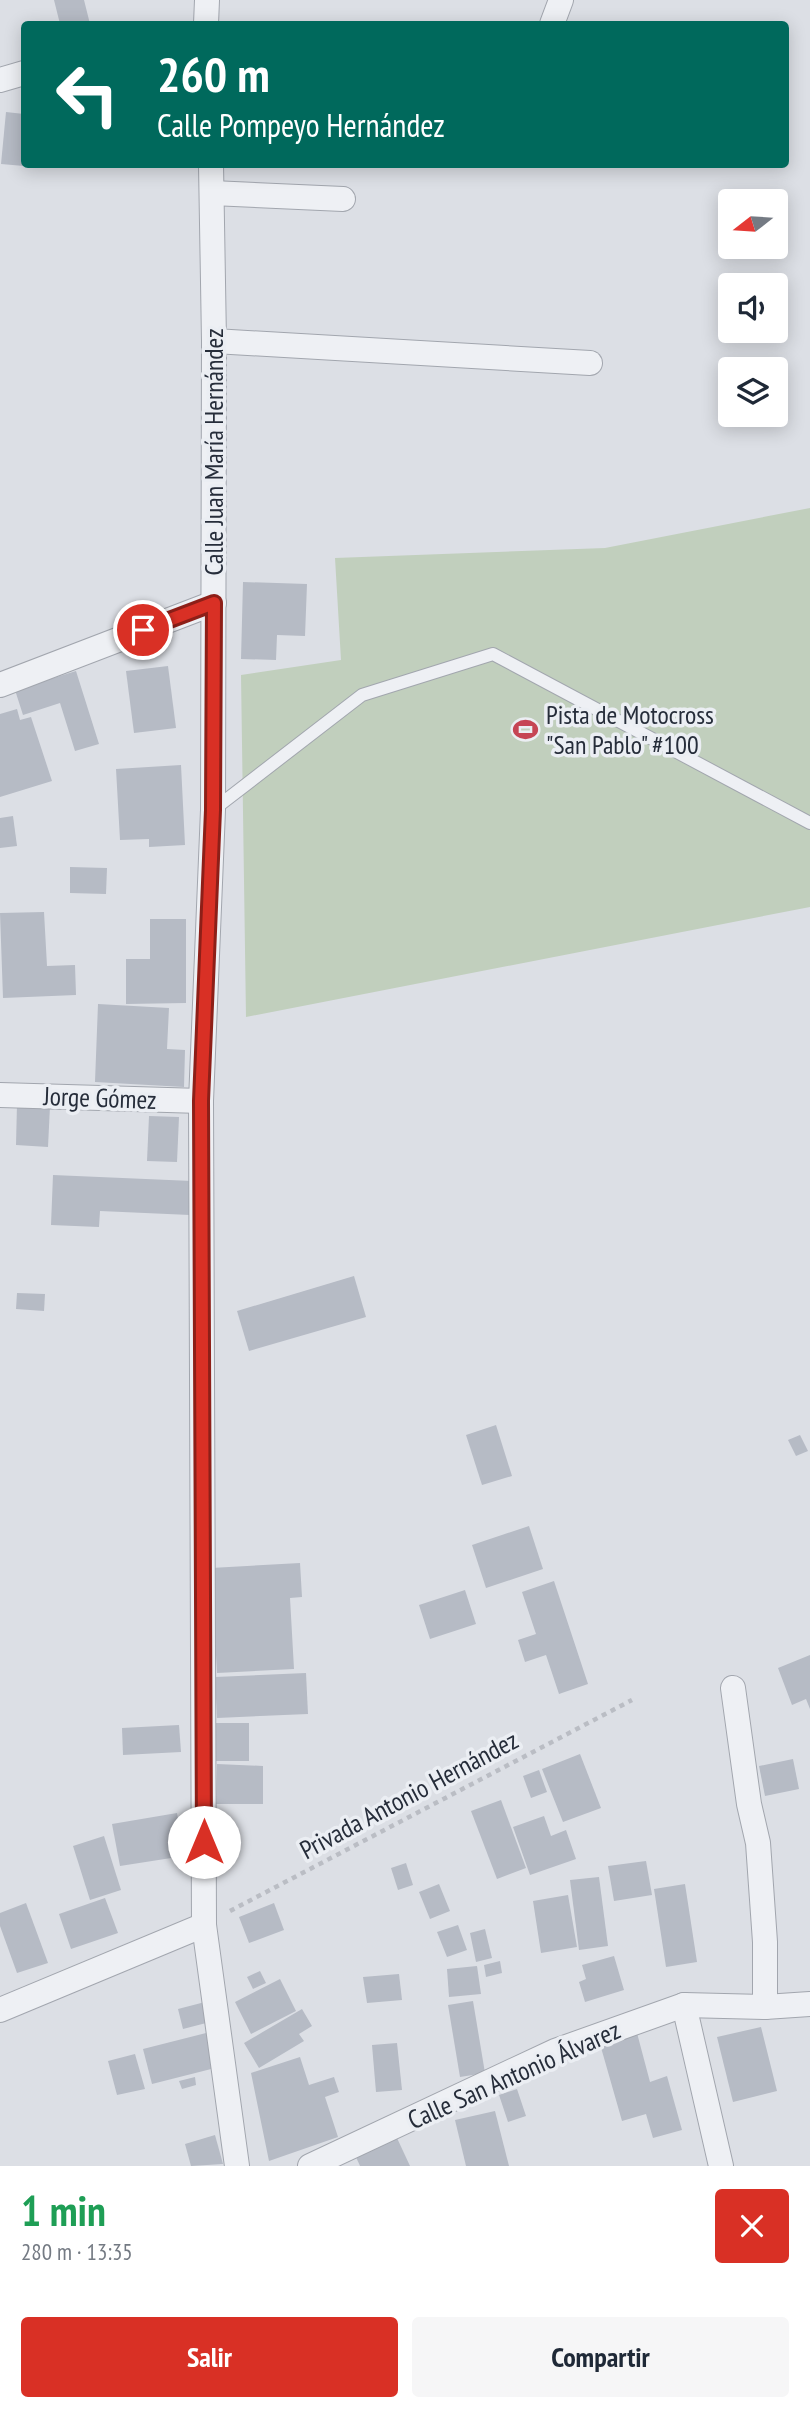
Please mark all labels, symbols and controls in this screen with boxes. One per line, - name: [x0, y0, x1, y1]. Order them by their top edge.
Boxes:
- text: 260 m: [157, 42, 270, 106]
- icon: left: [42, 49, 133, 140]
- text: Calle Pompeyo Hernández: [157, 104, 445, 146]
- north arrow: [718, 189, 788, 259]
- map controls: [718, 189, 788, 427]
- button: sound: [718, 273, 788, 343]
- street label: Calle Juan María Hernández: [197, 328, 230, 576]
- button: layers: [718, 357, 788, 427]
- pin: [113, 600, 173, 660]
- icon: arrive: [124, 611, 162, 649]
- place label: Pista de Motocross "San Pablo" #100: [546, 698, 714, 761]
- sports icon: Pista de Motocross "San Pablo" #100: [512, 716, 540, 744]
- street label: Jorge Gómez: [42, 1079, 157, 1116]
- street label: Privada Antonio Hernández: [294, 1723, 524, 1866]
- position arrow: [167, 1805, 241, 1879]
- street label: Calle San Antonio Álvarez: [403, 2013, 625, 2136]
- text: 1 min: [21, 2183, 106, 2238]
- button: close: [715, 2189, 789, 2263]
- text: 280 m · 13:35: [21, 2237, 133, 2266]
- button: Salir: [21, 2317, 398, 2397]
- button: Compartir: [412, 2317, 789, 2397]

